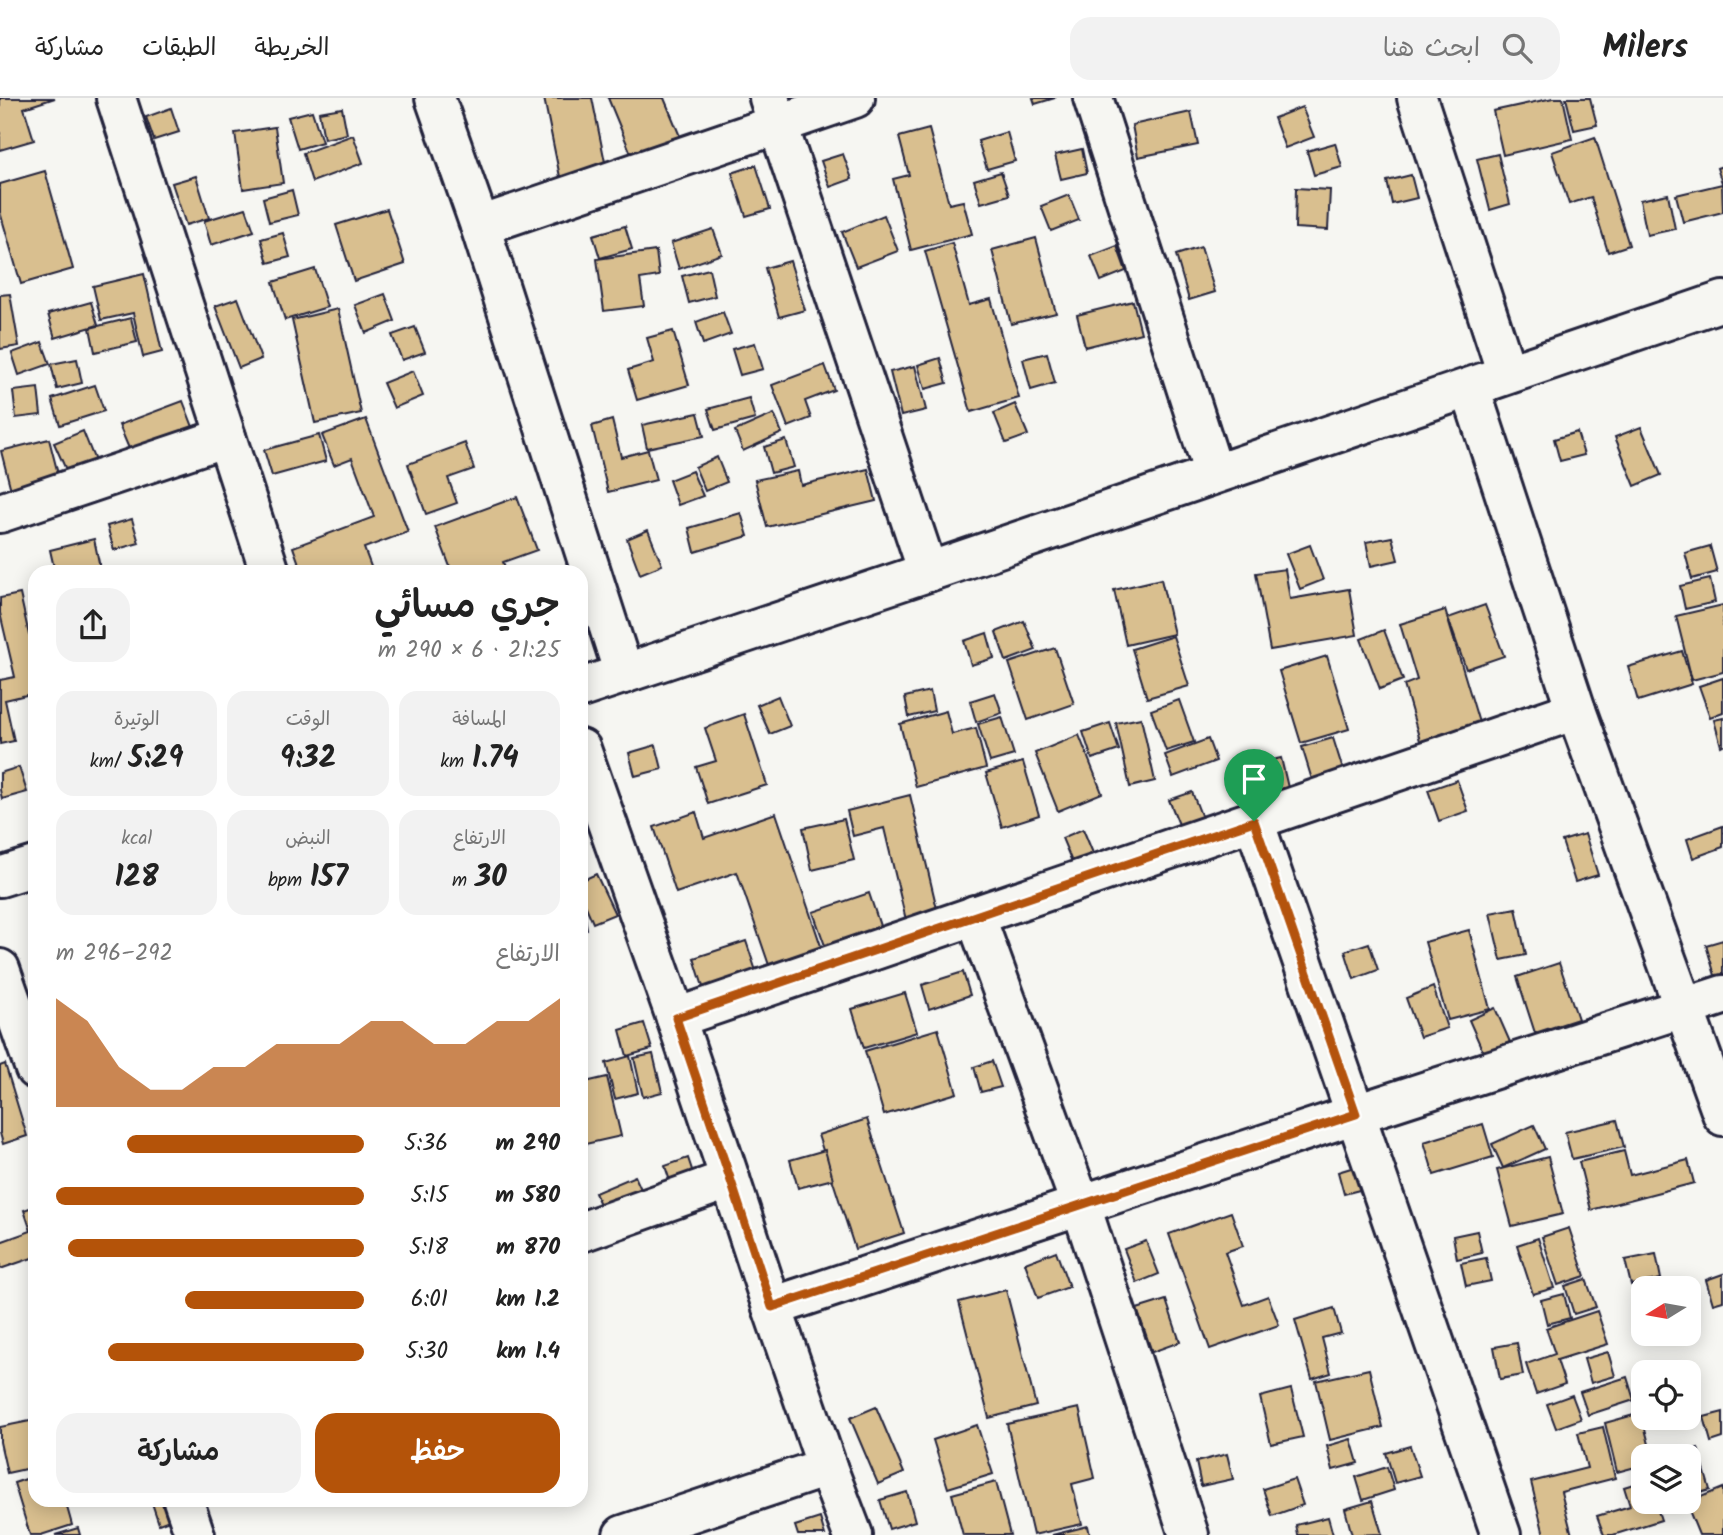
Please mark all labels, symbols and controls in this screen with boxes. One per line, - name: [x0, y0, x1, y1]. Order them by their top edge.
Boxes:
- search box: [1070, 17, 1560, 80]
- text: Milers: [1602, 22, 1688, 75]
- text: ابحث هنا: [1383, 28, 1480, 70]
- text: مشاركة: [35, 29, 104, 68]
- text: الطبقات: [142, 29, 217, 68]
- text: الخريطة: [255, 29, 329, 68]
- icon: search: [1498, 29, 1536, 67]
- text: جري مسائي: [374, 577, 560, 637]
- button: share: [56, 588, 130, 662]
- text: 21:25 · 6 × 290 m: [378, 633, 560, 669]
- text: الوتيرة: [114, 705, 160, 735]
- text: الوقت: [286, 705, 330, 735]
- text: المسافة: [452, 705, 506, 735]
- text: 5:29: [128, 735, 184, 783]
- text: 9:32: [280, 735, 336, 783]
- text: 1.74: [472, 735, 519, 783]
- text: /km: [90, 747, 128, 777]
- text: km: [440, 747, 472, 777]
- pin: [1224, 749, 1284, 821]
- icon: arrive: [1235, 760, 1273, 798]
- text: kcal: [121, 824, 152, 854]
- text: النبض: [285, 824, 331, 854]
- text: الارتفاع: [453, 824, 506, 854]
- text: 128: [115, 854, 159, 902]
- text: 157: [310, 854, 348, 902]
- text: 30: [475, 854, 507, 902]
- text: bpm: [268, 866, 310, 896]
- text: m: [452, 866, 475, 896]
- text: 292–296 m: [56, 936, 173, 972]
- text: الارتفاع: [496, 937, 560, 973]
- text: 5:36: [404, 1126, 448, 1162]
- text: 290 m: [495, 1126, 560, 1162]
- text: 5:15: [410, 1178, 448, 1214]
- text: 580 m: [495, 1178, 560, 1214]
- text: 5:18: [409, 1230, 448, 1266]
- text: 870 m: [496, 1230, 560, 1266]
- north arrow: [1631, 1276, 1701, 1346]
- map controls: [1631, 1276, 1701, 1514]
- text: 6:01: [411, 1282, 448, 1318]
- text: 1.2 km: [495, 1282, 560, 1318]
- text: 5:30: [405, 1334, 448, 1370]
- text: 1.4 km: [496, 1334, 560, 1370]
- button: locate: [1631, 1360, 1701, 1430]
- button: مشاركة: [56, 1413, 301, 1493]
- button: حفظ: [315, 1413, 560, 1493]
- button: layers: [1631, 1444, 1701, 1514]

